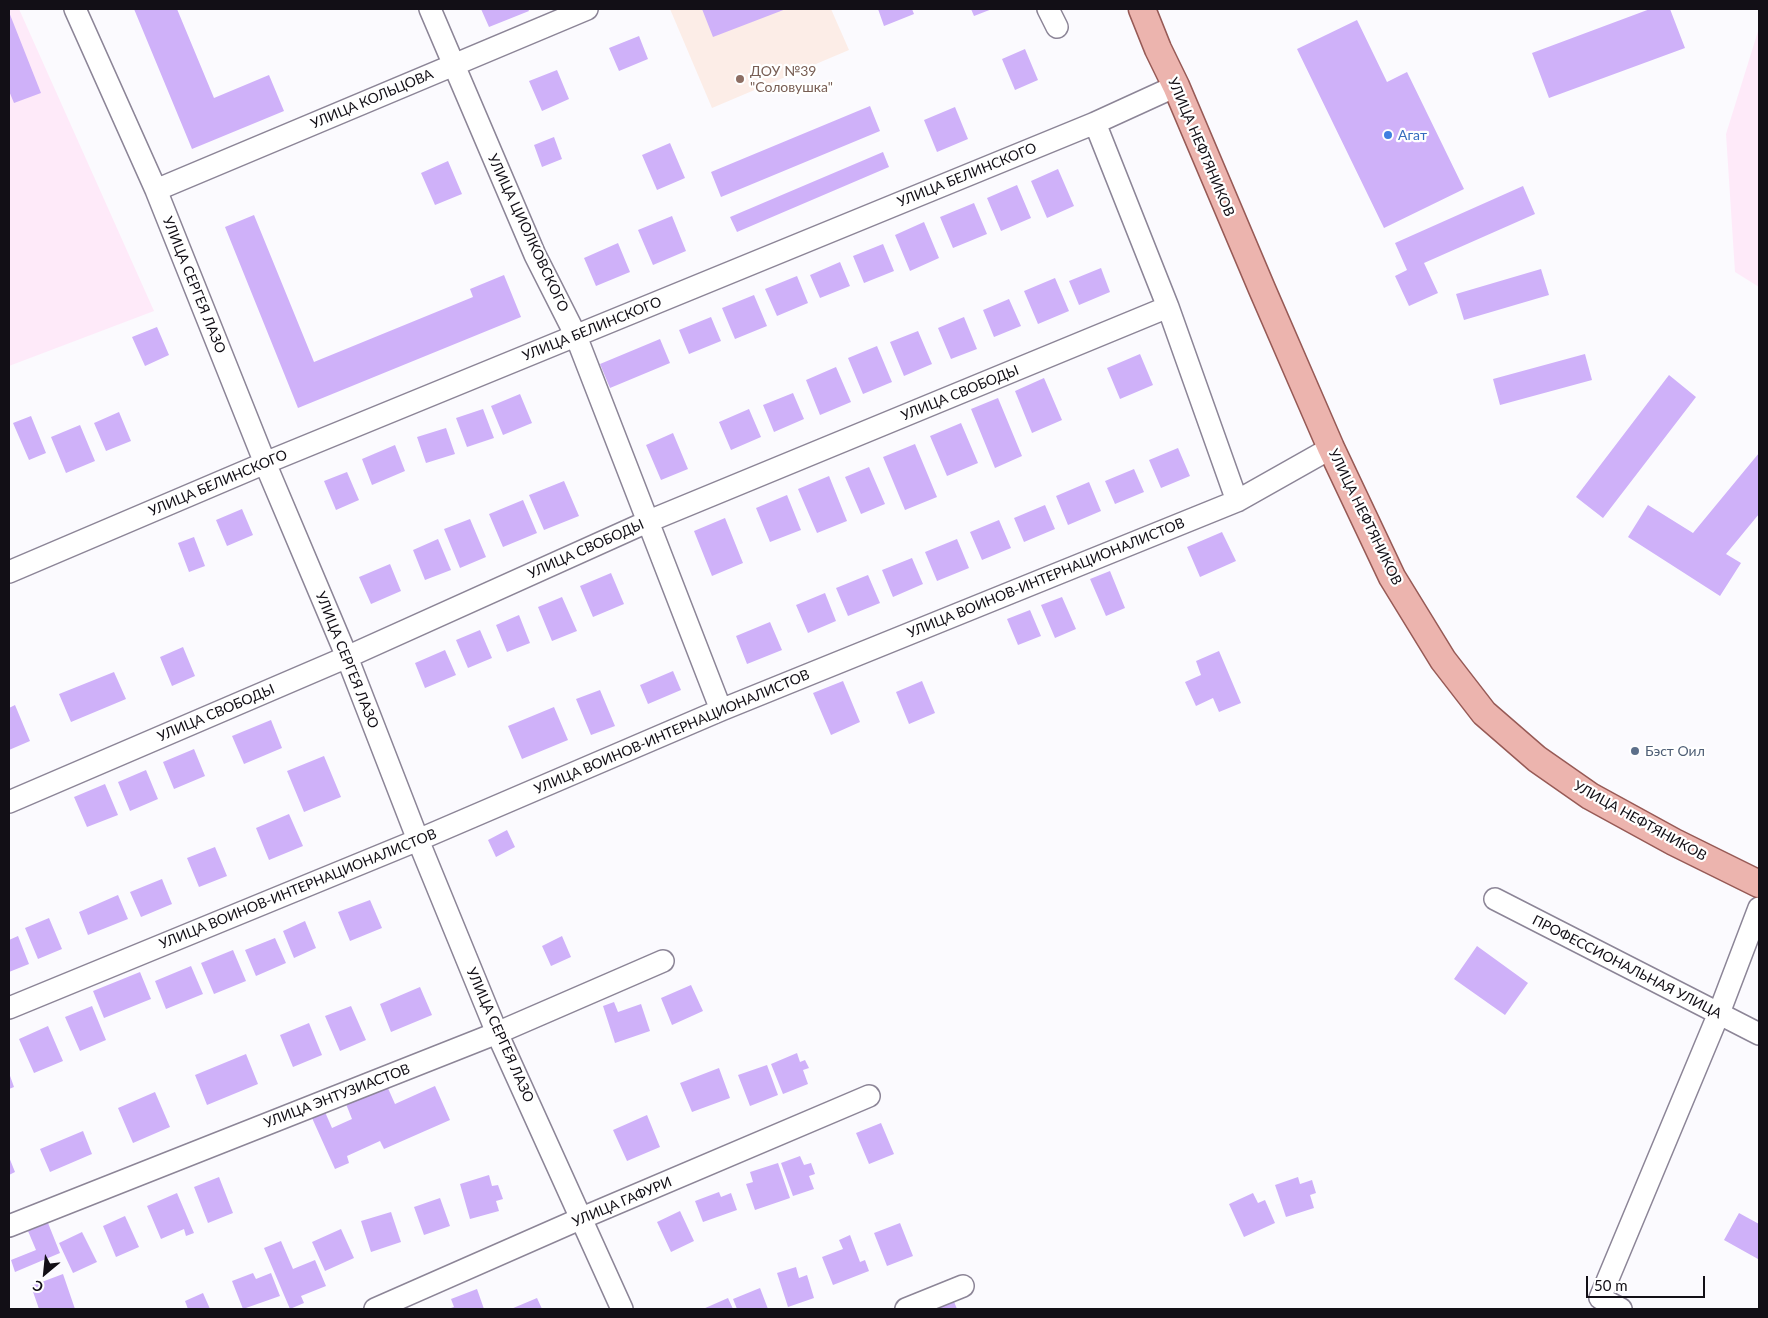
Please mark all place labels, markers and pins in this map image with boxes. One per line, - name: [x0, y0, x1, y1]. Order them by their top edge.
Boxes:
- place label: ДОУ №39 "Соловушка": [750, 63, 833, 95]
- marker: ДОУ №39 "Соловушка": [734, 73, 746, 85]
- place label: Агат: [1398, 127, 1427, 143]
- marker: Агат: [1382, 129, 1394, 141]
- place label: Бэст Оил: [1645, 743, 1705, 759]
- marker: Бэст Оил: [1629, 745, 1641, 757]

